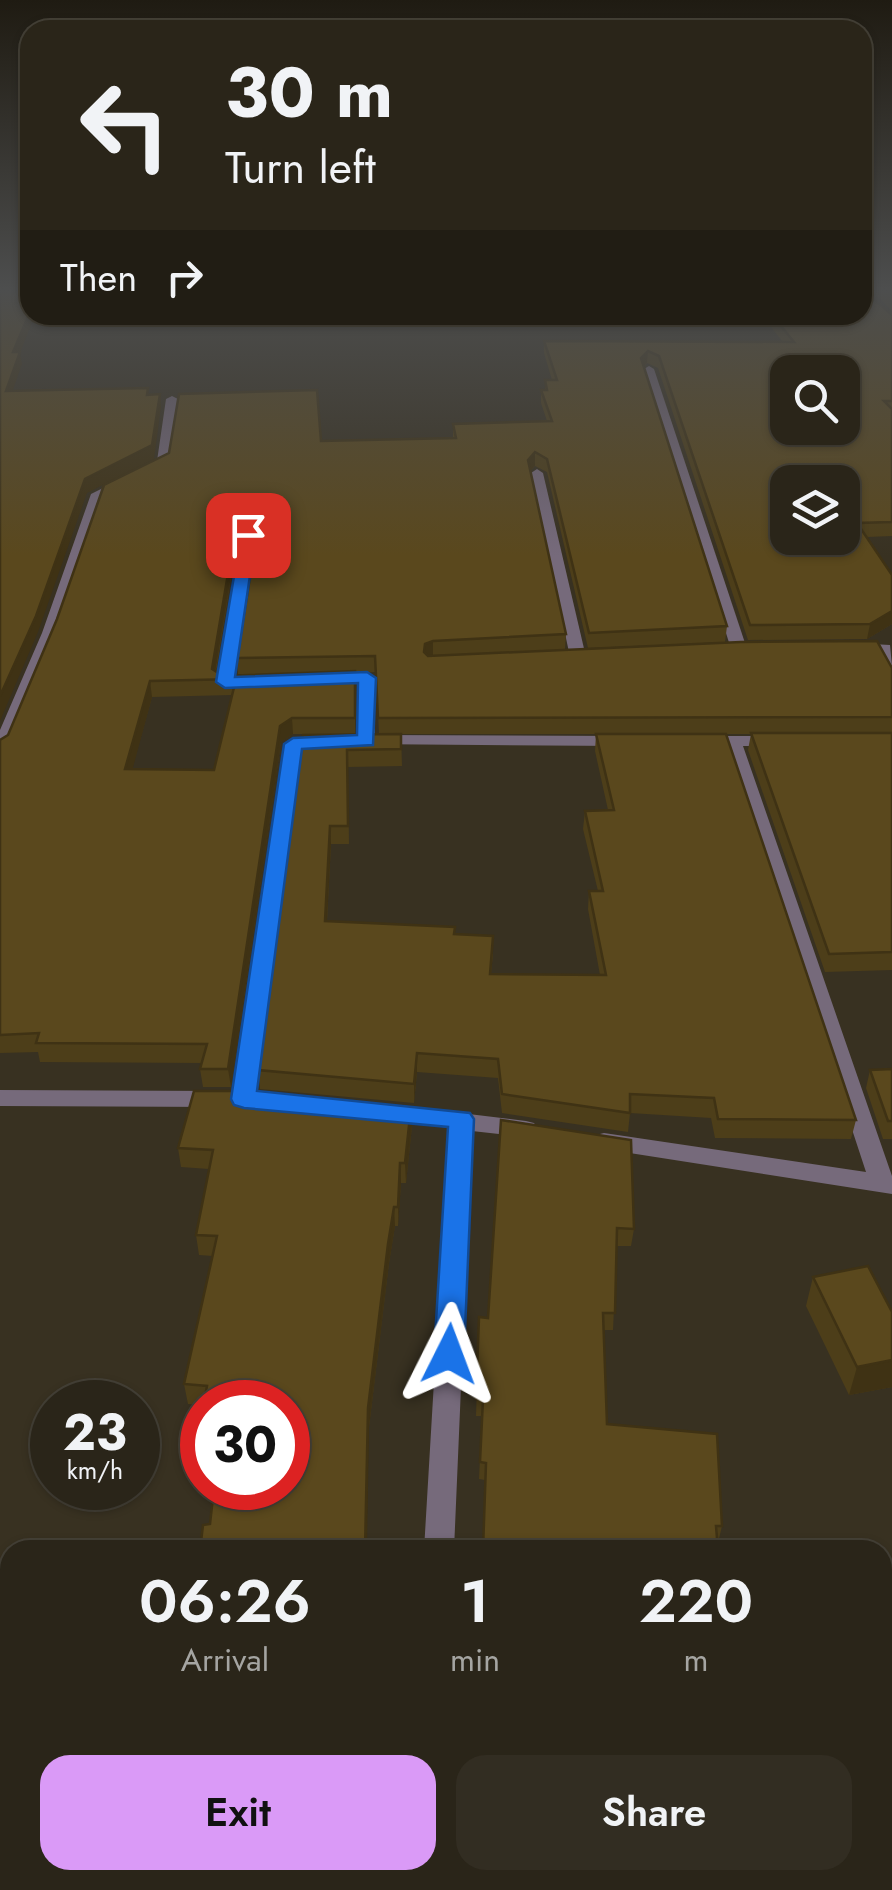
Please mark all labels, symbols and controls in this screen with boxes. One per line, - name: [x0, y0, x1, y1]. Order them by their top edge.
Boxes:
- text: 30 m: [225, 42, 393, 143]
- icon: left: [60, 60, 190, 190]
- text: Turn left: [225, 135, 376, 200]
- text: Then: [60, 250, 137, 305]
- icon: right: [157, 250, 212, 305]
- map controls: [770, 355, 860, 555]
- button: search: [770, 355, 860, 445]
- button: layers: [770, 465, 860, 555]
- pin: [206, 493, 291, 578]
- icon: arrive: [221, 508, 276, 563]
- position arrow: [397, 1302, 501, 1406]
- speed limit sign: 30: [180, 1380, 310, 1510]
- text: 23: [63, 1396, 127, 1469]
- text: km/h: [67, 1452, 123, 1488]
- text: 06:26: [139, 1558, 311, 1645]
- text: 1: [460, 1558, 490, 1645]
- text: 220: [639, 1558, 753, 1645]
- text: Arrival: [181, 1637, 269, 1683]
- text: min: [450, 1637, 500, 1683]
- text: m: [684, 1637, 709, 1683]
- button: Exit: [40, 1755, 436, 1870]
- button: Share: [456, 1755, 852, 1870]

